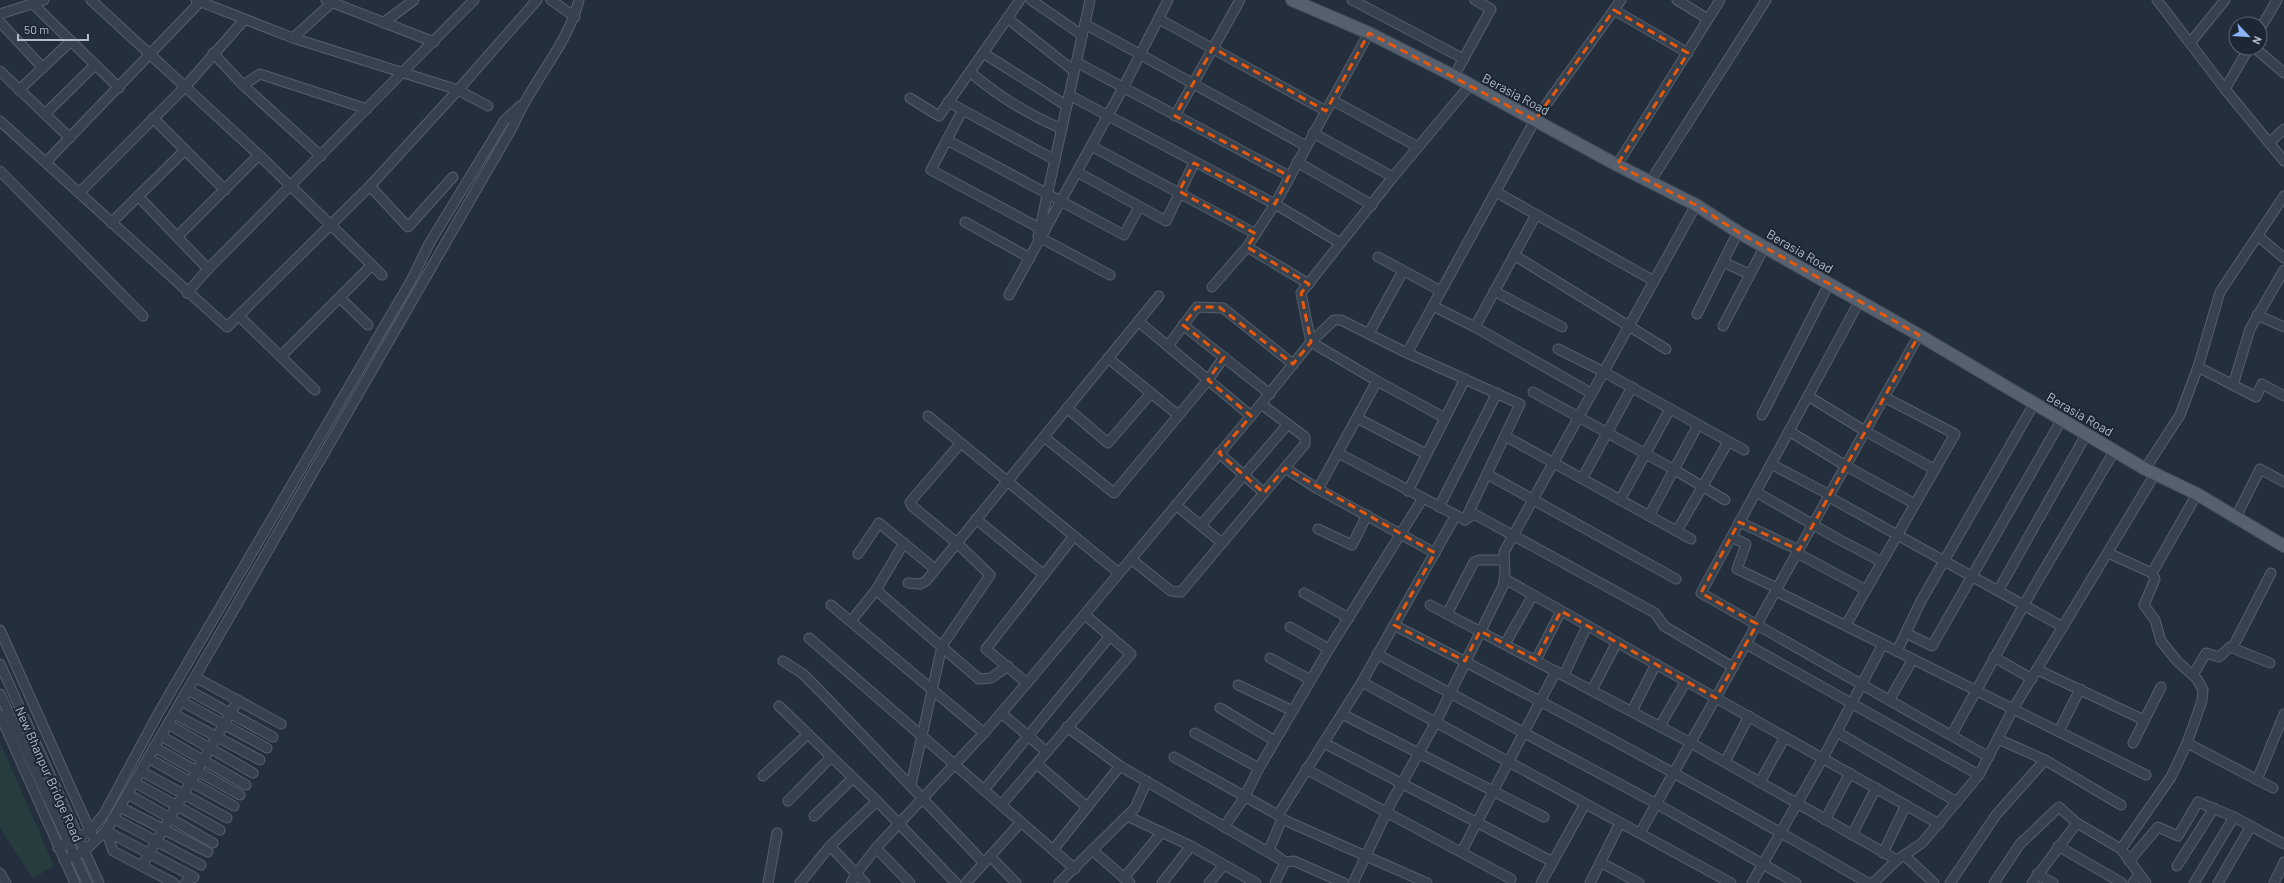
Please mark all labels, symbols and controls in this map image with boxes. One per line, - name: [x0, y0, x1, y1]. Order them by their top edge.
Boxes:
- scale bar: [18, 16, 88, 42]
- north arrow: [2228, 16, 2268, 56]
- text: 50 m: [24, 22, 49, 36]
- text: N: [2250, 34, 2265, 47]
- street label: Berasia Road: [1480, 70, 1552, 118]
- street label: Berasia Road: [1764, 226, 1836, 276]
- street label: Berasia Road: [2044, 389, 2116, 439]
- street label: New Bhanpur Bridge Road: [12, 704, 86, 844]

